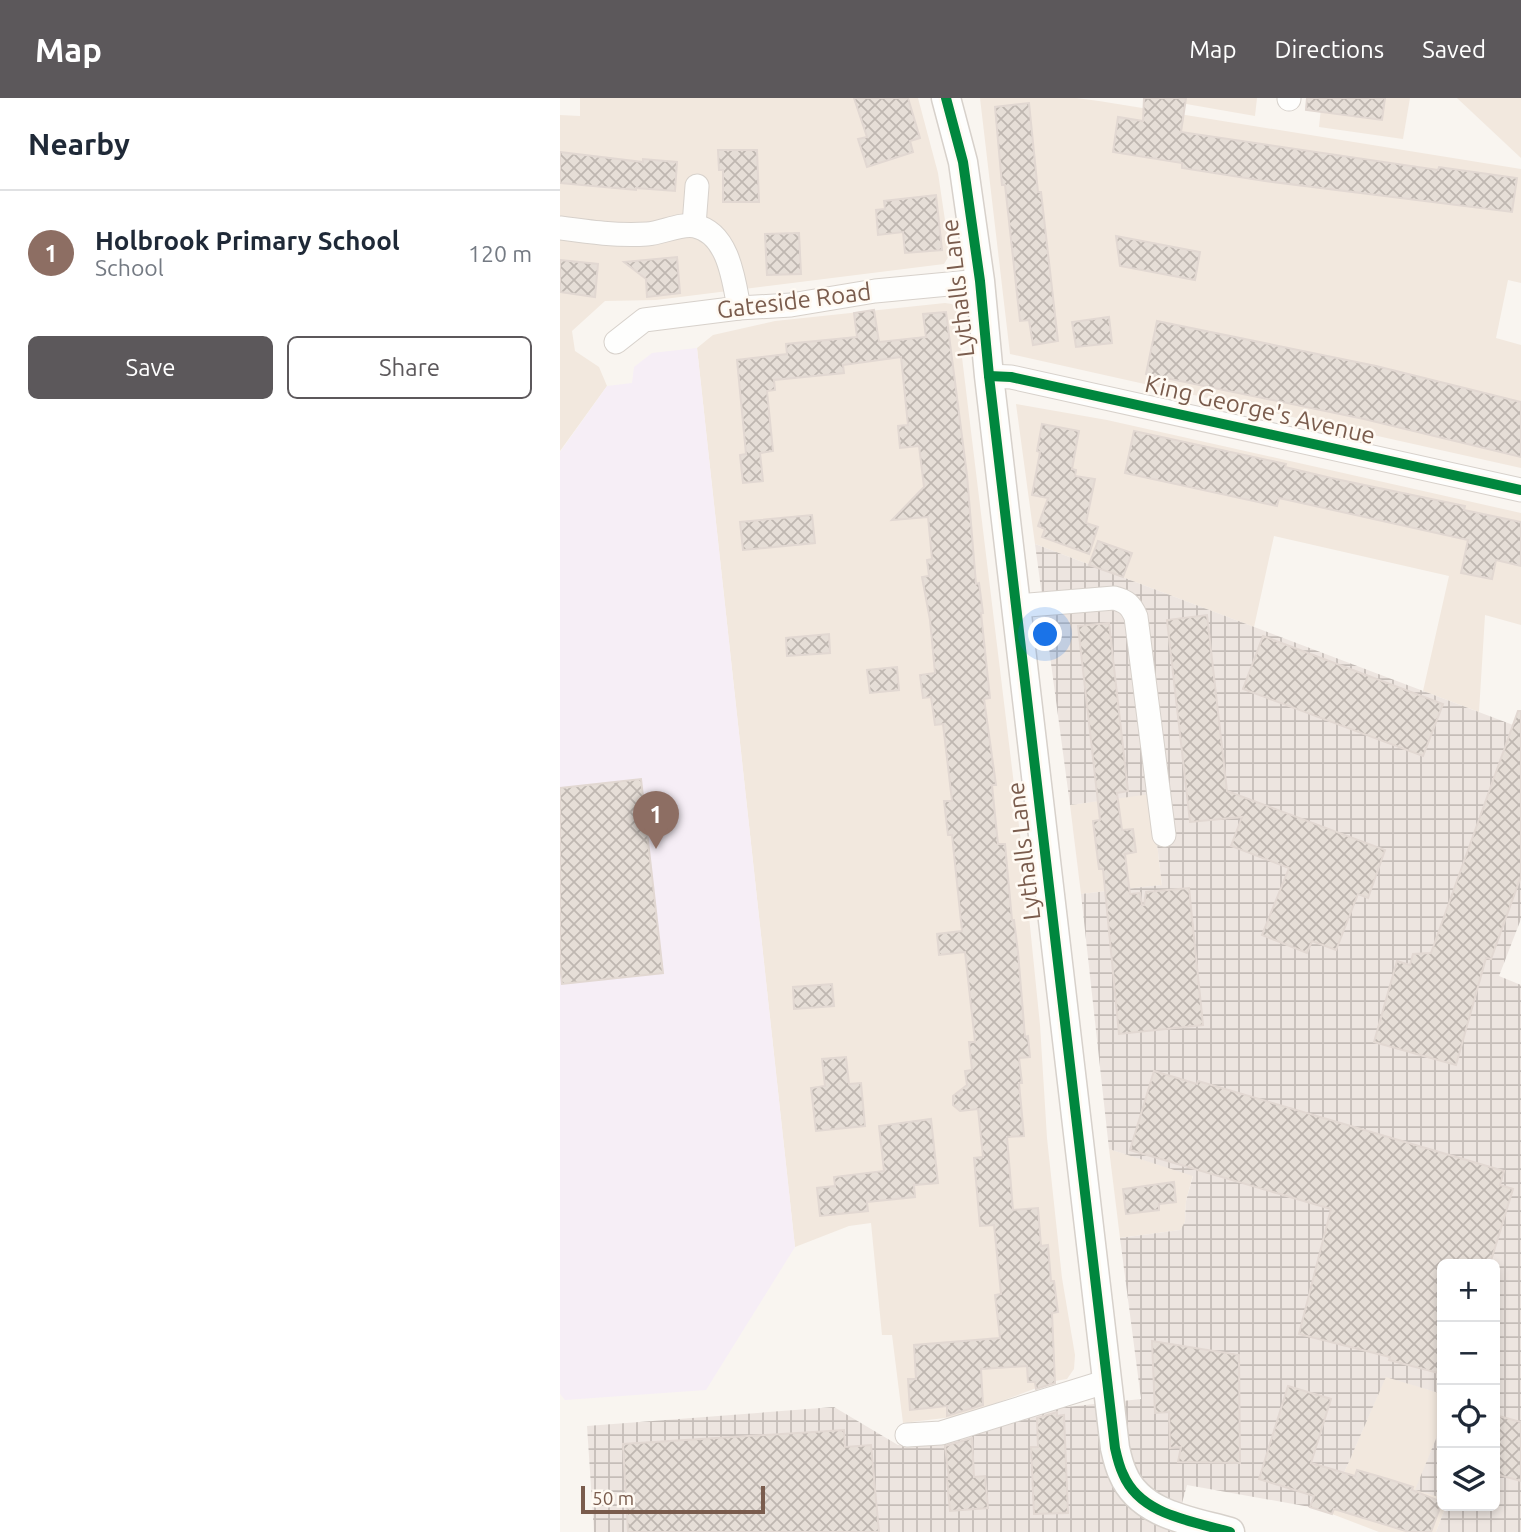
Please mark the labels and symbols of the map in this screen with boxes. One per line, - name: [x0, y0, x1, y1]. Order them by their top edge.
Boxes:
- street label: Lythalls Lane: [936, 217, 979, 359]
- street label: Gateside Road: [715, 278, 873, 323]
- street label: King George's Avenue: [1142, 370, 1378, 449]
- your location: [1028, 617, 1062, 651]
- street label: Lythalls Lane: [1002, 780, 1045, 922]
- pin: 1: [633, 791, 679, 849]
- scale bar: [581, 1483, 765, 1515]

